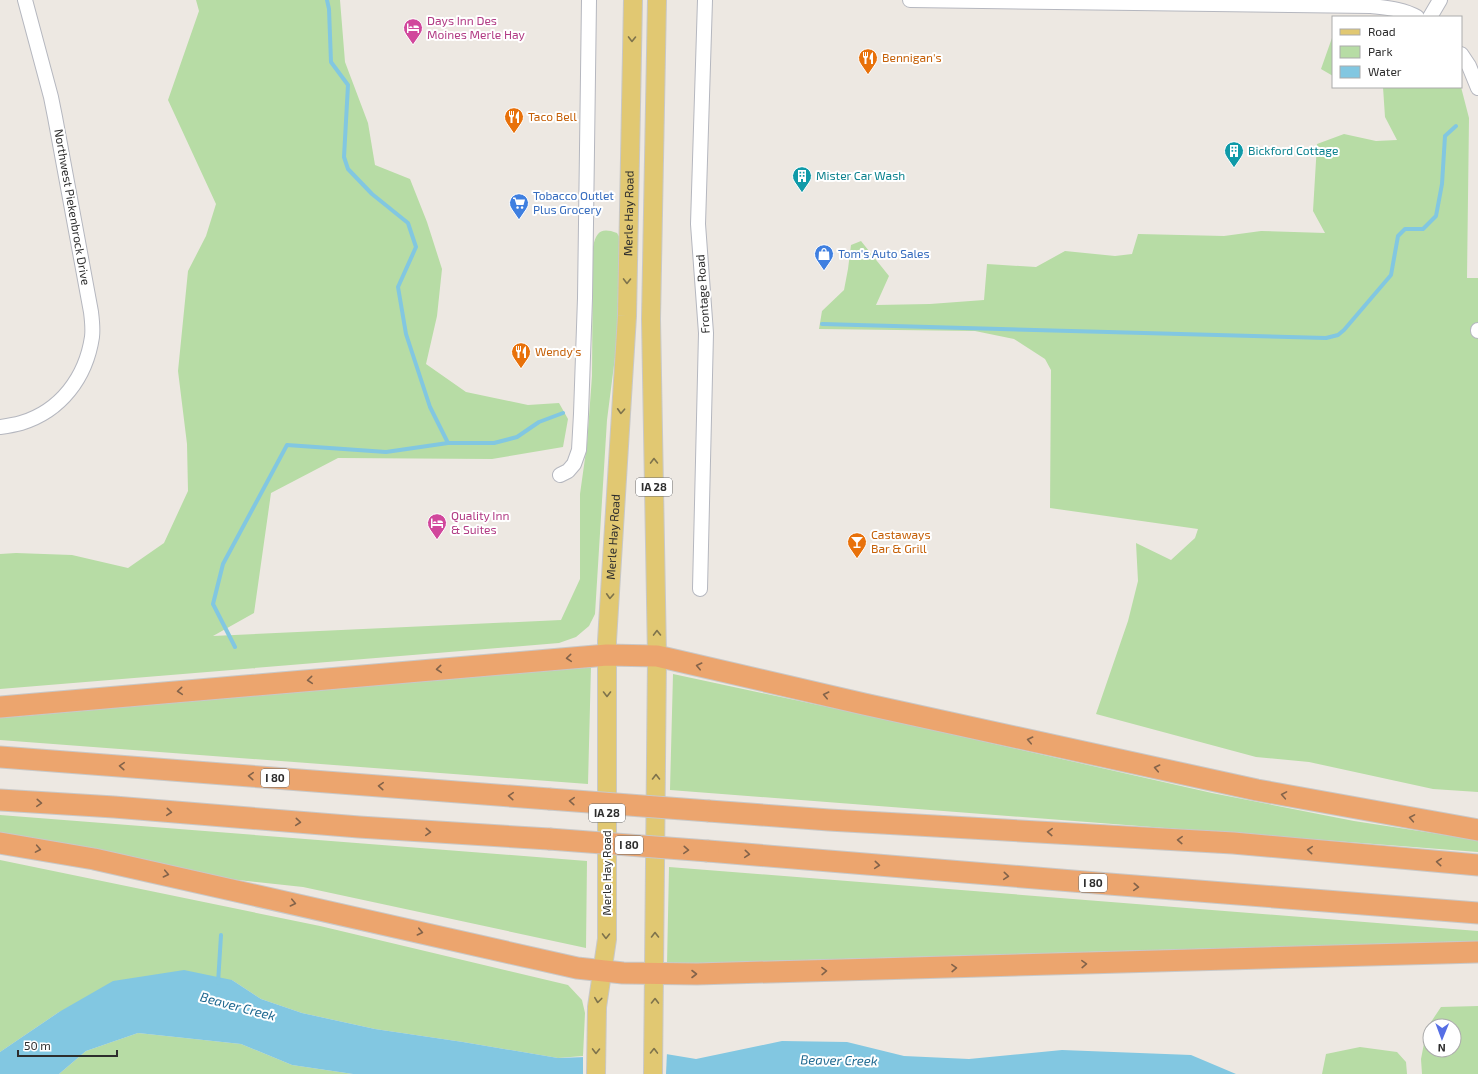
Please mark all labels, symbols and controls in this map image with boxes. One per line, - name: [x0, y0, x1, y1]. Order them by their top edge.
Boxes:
- place label: Days Inn Des Moines Merle Hay: [427, 13, 526, 41]
- legend: [1332, 16, 1462, 88]
- hotel icon: Days Inn Des Moines Merle Hay: [402, 17, 424, 45]
- text: Road: [1368, 24, 1396, 38]
- one-way arrow: [628, 36, 636, 42]
- text: Park: [1368, 44, 1393, 58]
- restaurant icon: Bennigan's: [857, 47, 879, 75]
- place label: Bennigan's: [882, 50, 942, 64]
- text: Water: [1368, 64, 1402, 78]
- restaurant icon: Taco Bell: [503, 106, 525, 134]
- place label: Taco Bell: [528, 109, 577, 123]
- street label: Northwest Piekenbrock Drive: [52, 128, 94, 286]
- building icon: Bickford Cottage: [1223, 140, 1245, 168]
- place label: Bickford Cottage: [1248, 143, 1338, 157]
- building icon: Mister Car Wash: [791, 165, 813, 193]
- place label: Mister Car Wash: [816, 168, 905, 182]
- street label: Merle Hay Road: [620, 170, 636, 256]
- place label: Tobacco Outlet Plus Grocery: [533, 188, 614, 216]
- supermarket icon: Tobacco Outlet Plus Grocery: [508, 192, 530, 220]
- shop icon: Tom's Auto Sales: [813, 243, 835, 271]
- place label: Tom's Auto Sales: [838, 246, 930, 260]
- street label: Frontage Road: [692, 254, 712, 334]
- one-way arrow: [623, 278, 631, 284]
- restaurant icon: Wendy's: [510, 341, 532, 369]
- place label: Wendy's: [535, 344, 581, 358]
- one-way arrow: [616, 408, 625, 414]
- one-way arrow: [650, 458, 658, 464]
- road number: IA 28: [636, 478, 672, 496]
- street label: Merle Hay Road: [603, 494, 622, 580]
- place label: Quality Inn & Suites: [451, 508, 509, 536]
- hotel icon: Quality Inn & Suites: [426, 512, 448, 540]
- place label: Castaways Bar & Grill: [871, 527, 931, 555]
- bar icon: Castaways Bar & Grill: [846, 531, 868, 559]
- one-way arrow: [605, 593, 614, 599]
- one-way arrow: [653, 630, 661, 636]
- one-way arrow: [566, 653, 572, 662]
- one-way arrow: [696, 662, 703, 671]
- one-way arrow: [436, 664, 442, 673]
- one-way arrow: [306, 675, 313, 684]
- one-way arrow: [177, 686, 183, 695]
- one-way arrow: [603, 691, 611, 697]
- one-way arrow: [823, 691, 830, 700]
- one-way arrow: [1027, 737, 1033, 745]
- one-way arrow: [119, 762, 125, 771]
- one-way arrow: [1154, 765, 1160, 773]
- road number: I 80: [261, 769, 289, 787]
- one-way arrow: [248, 771, 254, 780]
- one-way arrow: [652, 774, 660, 780]
- one-way arrow: [378, 781, 384, 790]
- one-way arrow: [508, 792, 514, 801]
- one-way arrow: [1281, 792, 1287, 800]
- one-way arrow: [569, 796, 575, 805]
- one-way arrow: [36, 798, 42, 807]
- road number: IA 28: [589, 804, 625, 822]
- one-way arrow: [166, 807, 172, 816]
- one-way arrow: [1409, 815, 1415, 823]
- one-way arrow: [295, 818, 301, 827]
- one-way arrow: [425, 827, 431, 836]
- one-way arrow: [1047, 828, 1053, 837]
- street label: Merle Hay Road: [599, 830, 613, 916]
- road number: I 80: [615, 836, 643, 854]
- one-way arrow: [1177, 836, 1183, 844]
- one-way arrow: [35, 844, 42, 853]
- one-way arrow: [683, 845, 689, 854]
- one-way arrow: [1307, 846, 1313, 855]
- one-way arrow: [744, 850, 750, 859]
- one-way arrow: [1436, 857, 1442, 866]
- one-way arrow: [874, 861, 880, 870]
- one-way arrow: [163, 870, 169, 878]
- one-way arrow: [1003, 871, 1009, 880]
- road number: I 80: [1079, 874, 1107, 892]
- one-way arrow: [1133, 882, 1139, 891]
- one-way arrow: [290, 898, 296, 906]
- one-way arrow: [416, 927, 423, 935]
- one-way arrow: [651, 932, 659, 938]
- one-way arrow: [602, 933, 611, 939]
- one-way arrow: [1081, 960, 1087, 968]
- one-way arrow: [951, 963, 957, 972]
- one-way arrow: [821, 967, 827, 975]
- one-way arrow: [691, 970, 697, 978]
- water label: Beaver Creek: [199, 988, 278, 1024]
- one-way arrow: [594, 997, 603, 1003]
- one-way arrow: [651, 998, 659, 1004]
- north arrow: [1422, 1018, 1462, 1058]
- scale bar: [18, 1032, 117, 1058]
- text: 50 m: [24, 1038, 51, 1052]
- text: N: [1438, 1042, 1446, 1055]
- one-way arrow: [592, 1048, 600, 1054]
- one-way arrow: [650, 1048, 658, 1054]
- water label: Beaver Creek: [800, 1051, 878, 1069]

